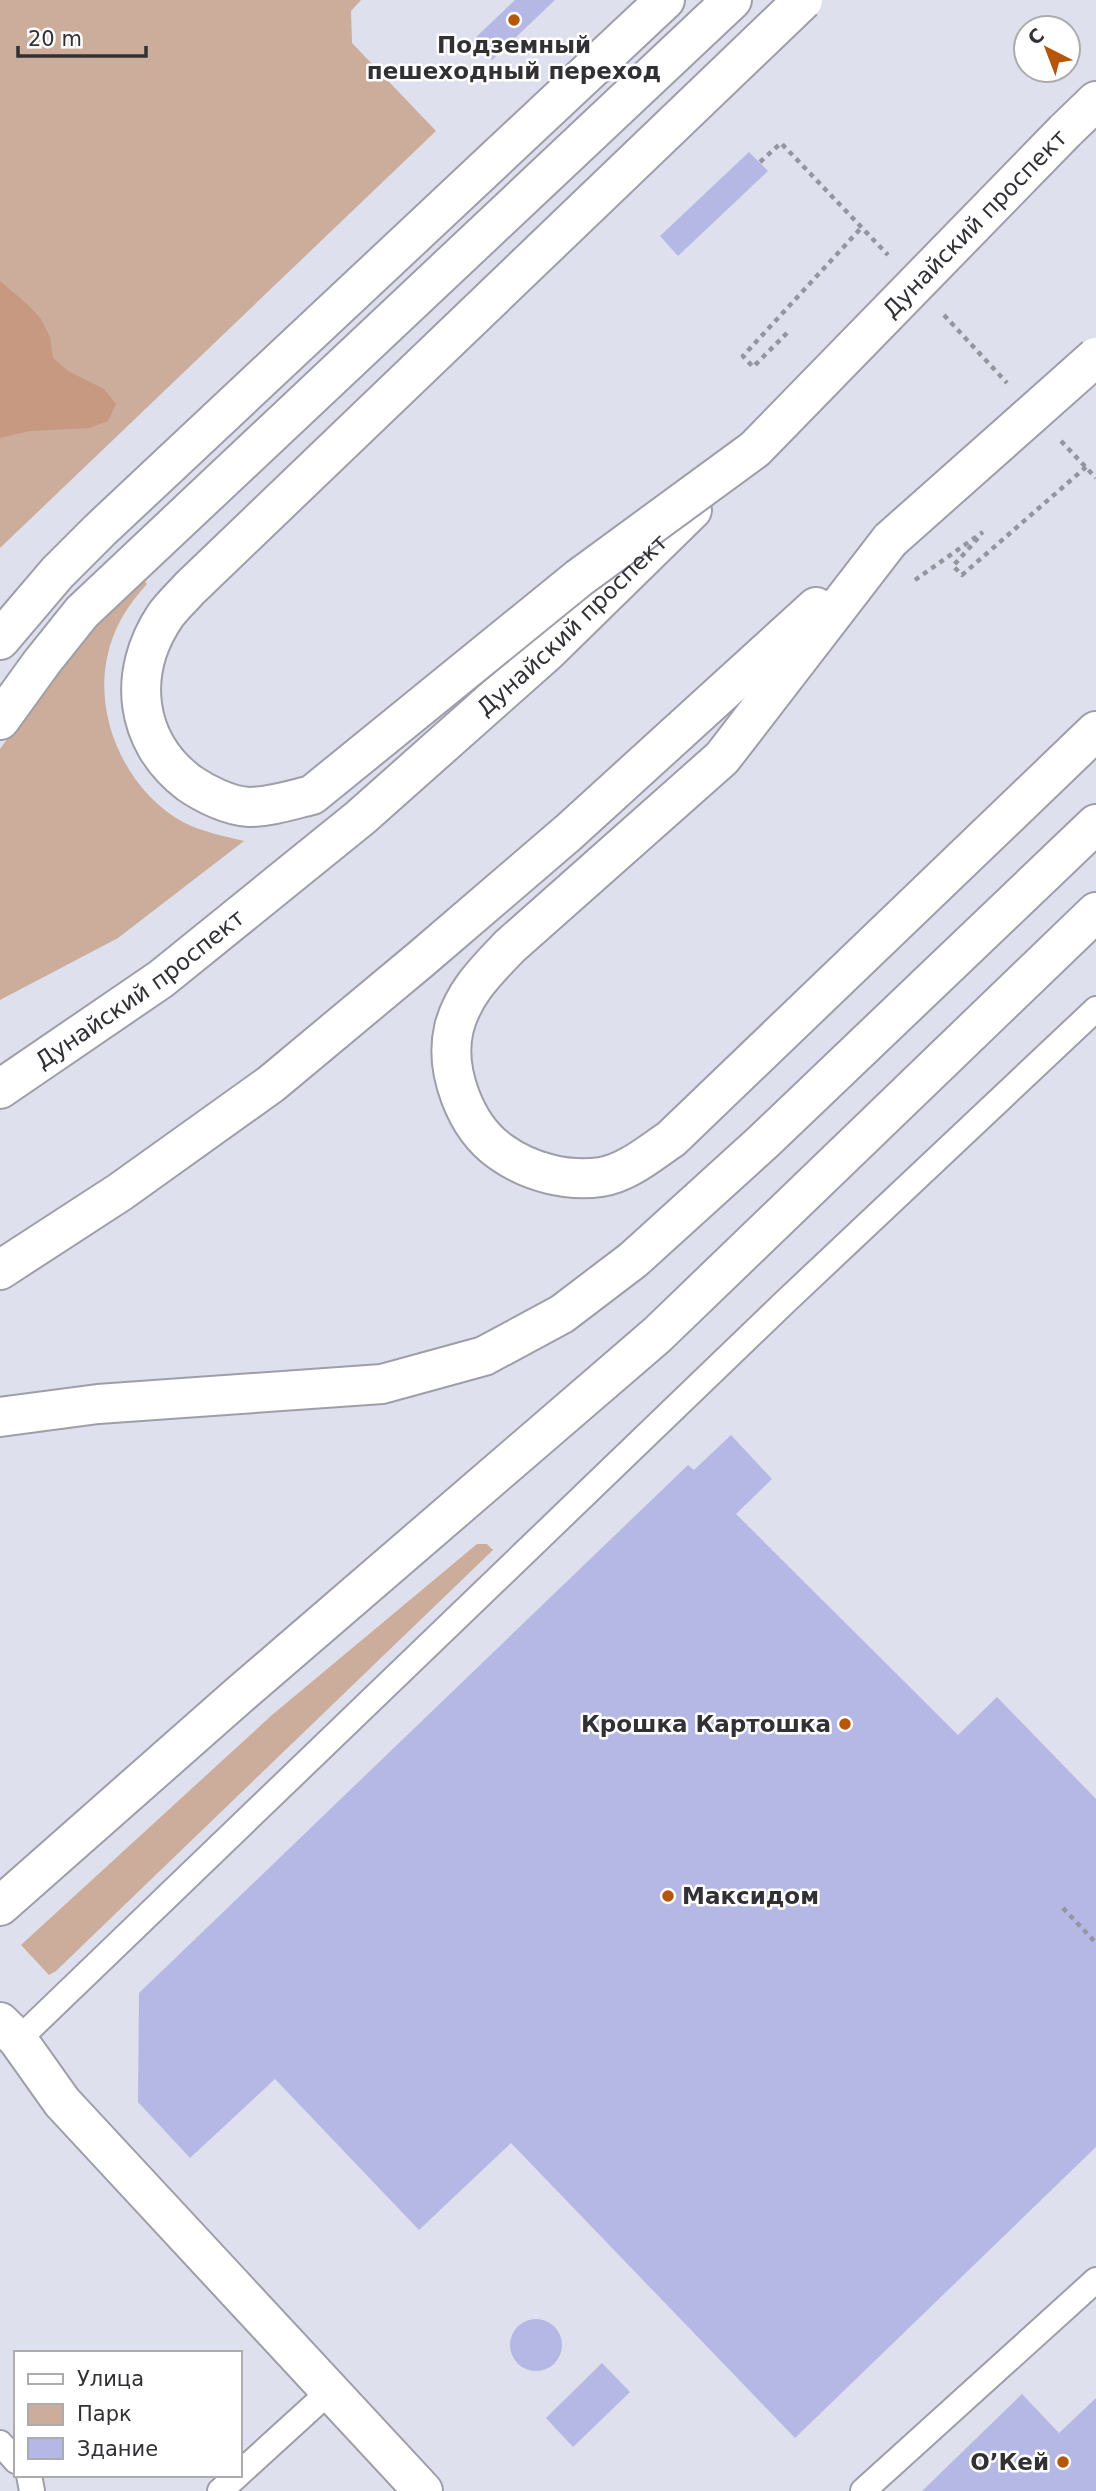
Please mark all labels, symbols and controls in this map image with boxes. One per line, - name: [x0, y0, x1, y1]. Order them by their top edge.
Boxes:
- marker: Подземный пешеходный переход: [506, 12, 522, 28]
- scale bar: [18, 14, 145, 58]
- north arrow: [1012, 14, 1082, 84]
- text: С: [1023, 24, 1048, 49]
- text: 20 m: [28, 27, 82, 51]
- place label: Подземный пешеходный переход: [367, 32, 661, 84]
- street label: Дунайский проспект: [877, 124, 1072, 323]
- street label: Дунайский проспект: [472, 529, 673, 721]
- street label: Дунайский проспект: [30, 904, 249, 1074]
- place label: Крошка Картошка: [581, 1711, 831, 1737]
- marker: Крошка Картошка: [837, 1716, 853, 1732]
- place label: Максидом: [682, 1883, 819, 1909]
- marker: Максидом: [660, 1888, 676, 1904]
- legend: [14, 2351, 242, 2477]
- text: Улица: [77, 2367, 144, 2391]
- text: Парк: [77, 2402, 132, 2426]
- text: Здание: [77, 2437, 158, 2461]
- place label: О’Кей: [970, 2449, 1049, 2475]
- marker: О’Кей: [1055, 2454, 1071, 2470]

